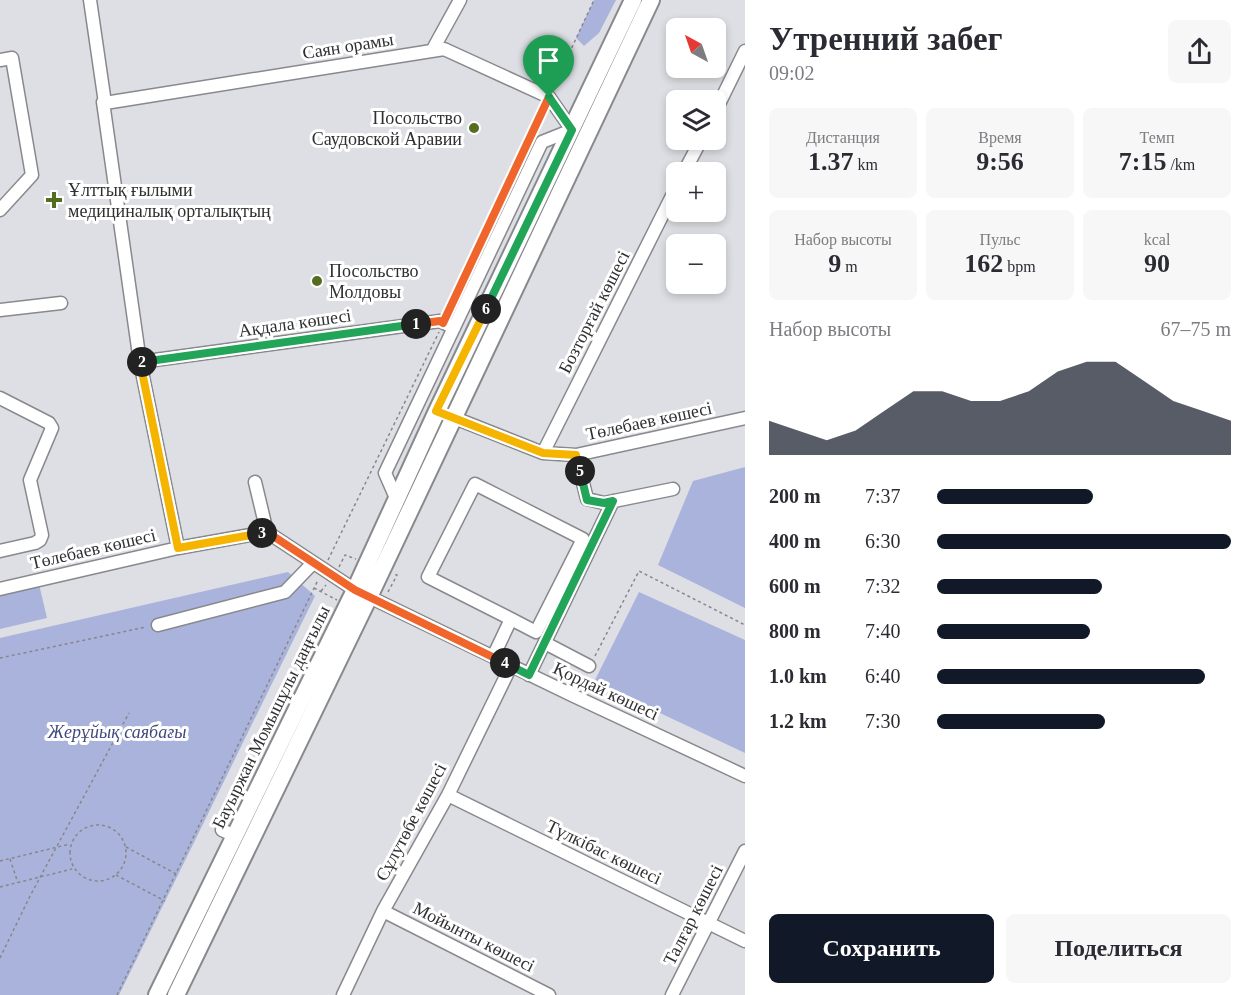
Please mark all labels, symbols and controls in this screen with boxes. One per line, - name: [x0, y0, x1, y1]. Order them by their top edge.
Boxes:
- north arrow: [666, 18, 726, 78]
- map controls: [666, 18, 726, 294]
- button: share: [1168, 20, 1231, 83]
- text: Утренний забег: [769, 21, 1003, 57]
- street label: Саян орамы: [301, 29, 395, 63]
- pin: [523, 35, 574, 97]
- icon: arrive: [532, 44, 565, 77]
- text: 09:02: [769, 62, 815, 84]
- button: layers: [666, 90, 726, 150]
- place label: Посольство Саудовской Аравии: [312, 108, 462, 149]
- marker: Посольство Саудовской Аравии: [467, 121, 481, 135]
- text: Дистанция: [806, 129, 880, 146]
- text: Время: [978, 129, 1022, 146]
- text: Темп: [1140, 129, 1174, 146]
- text: 1.37: [808, 147, 854, 176]
- text: 9:56: [976, 147, 1024, 176]
- text: 7:15: [1119, 147, 1166, 176]
- text: km: [854, 156, 878, 173]
- text: /km: [1166, 156, 1195, 173]
- button: +: [666, 162, 726, 222]
- place label: Ұлттық ғылыми медициналық орталықтың: [68, 180, 271, 221]
- marker: Ұлттық ғылыми медициналық орталықтың: [45, 191, 63, 209]
- text: Набор высоты: [794, 231, 892, 248]
- text: Пульс: [979, 231, 1021, 248]
- text: kcal: [1144, 231, 1170, 248]
- button: −: [666, 234, 726, 294]
- street label: Бозторғай көшесі: [555, 247, 633, 377]
- text: 9: [828, 249, 841, 278]
- text: 162: [964, 249, 1003, 278]
- text: 90: [1144, 249, 1170, 278]
- text: m: [841, 258, 858, 275]
- text: bpm: [1003, 258, 1036, 275]
- place label: Посольство Молдовы: [329, 261, 419, 302]
- marker: Посольство Молдовы: [310, 274, 324, 288]
- pin: 6: [471, 294, 501, 324]
- text: 6: [482, 300, 490, 317]
- street label: Ақдала көшесі: [237, 305, 353, 341]
- pin: 1: [401, 309, 431, 339]
- text: 1: [412, 315, 420, 332]
- text: Набор высоты: [769, 318, 891, 340]
- text: 67–75 m: [1160, 318, 1231, 340]
- pin: 2: [127, 347, 157, 377]
- text: 2: [138, 353, 146, 370]
- street label: Төлебаев көшесі: [584, 398, 714, 444]
- pin: 5: [565, 456, 595, 486]
- text: 5: [576, 462, 584, 479]
- text: 200 m: [769, 485, 821, 507]
- text: 7:37: [865, 485, 901, 507]
- pin: 3: [247, 518, 277, 548]
- text: 3: [258, 524, 266, 541]
- street label: Төлебаев көшесі: [28, 525, 158, 573]
- text: 400 m: [769, 530, 821, 552]
- text: 6:30: [865, 530, 901, 552]
- text: 600 m: [769, 575, 821, 597]
- text: 7:32: [865, 575, 901, 597]
- street label: Бауыржан Момышұлы даңғылы: [208, 602, 334, 832]
- text: 800 m: [769, 620, 821, 642]
- text: 7:40: [865, 620, 901, 642]
- pin: 4: [490, 648, 520, 678]
- text: 4: [501, 654, 509, 671]
- street label: Қордай көшесі: [550, 658, 662, 724]
- text: 1.0 km: [769, 665, 827, 687]
- text: 6:40: [865, 665, 901, 687]
- text: 1.2 km: [769, 710, 827, 732]
- text: 7:30: [865, 710, 901, 732]
- park label: Жерұйық саябағы: [47, 722, 186, 742]
- street label: Сұлутөбе көшесі: [372, 760, 450, 884]
- street label: Түлкібас көшесі: [543, 816, 665, 888]
- street label: Талғар көшесі: [659, 862, 727, 968]
- street label: Мойынты көшесі: [410, 898, 538, 976]
- button: Сохранить: [769, 914, 994, 983]
- button: Поделиться: [1006, 914, 1231, 983]

